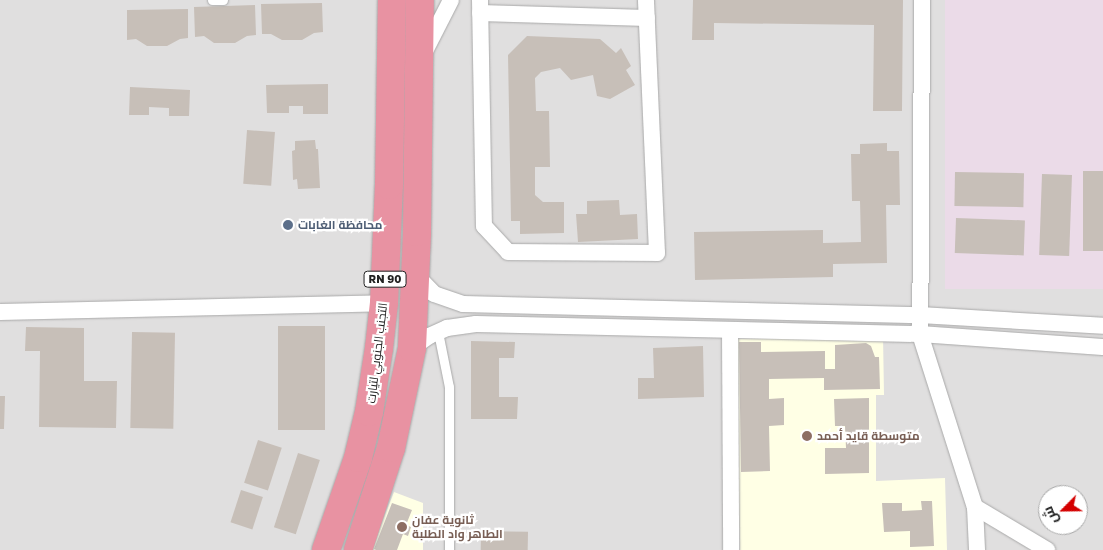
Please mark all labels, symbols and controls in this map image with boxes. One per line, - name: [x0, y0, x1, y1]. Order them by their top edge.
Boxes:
- place label: محافظة الغابات: [298, 218, 383, 232]
- marker: محافظة الغابات: [282, 219, 294, 231]
- road number: RN 90: [362, 270, 408, 288]
- street label: التجنب الجنوبي لتيارت: [364, 302, 390, 404]
- place label: متوسطة قايد أحمد: [817, 429, 920, 443]
- marker: متوسطة قايد أحمد: [801, 430, 813, 442]
- north arrow: [1038, 485, 1088, 535]
- text: ش: [1038, 504, 1061, 527]
- place label: ثانوية عفان الطاهر واد الطلبة: [412, 513, 503, 541]
- marker: ثانوية عفان الطاهر واد الطلبة: [396, 521, 408, 533]

